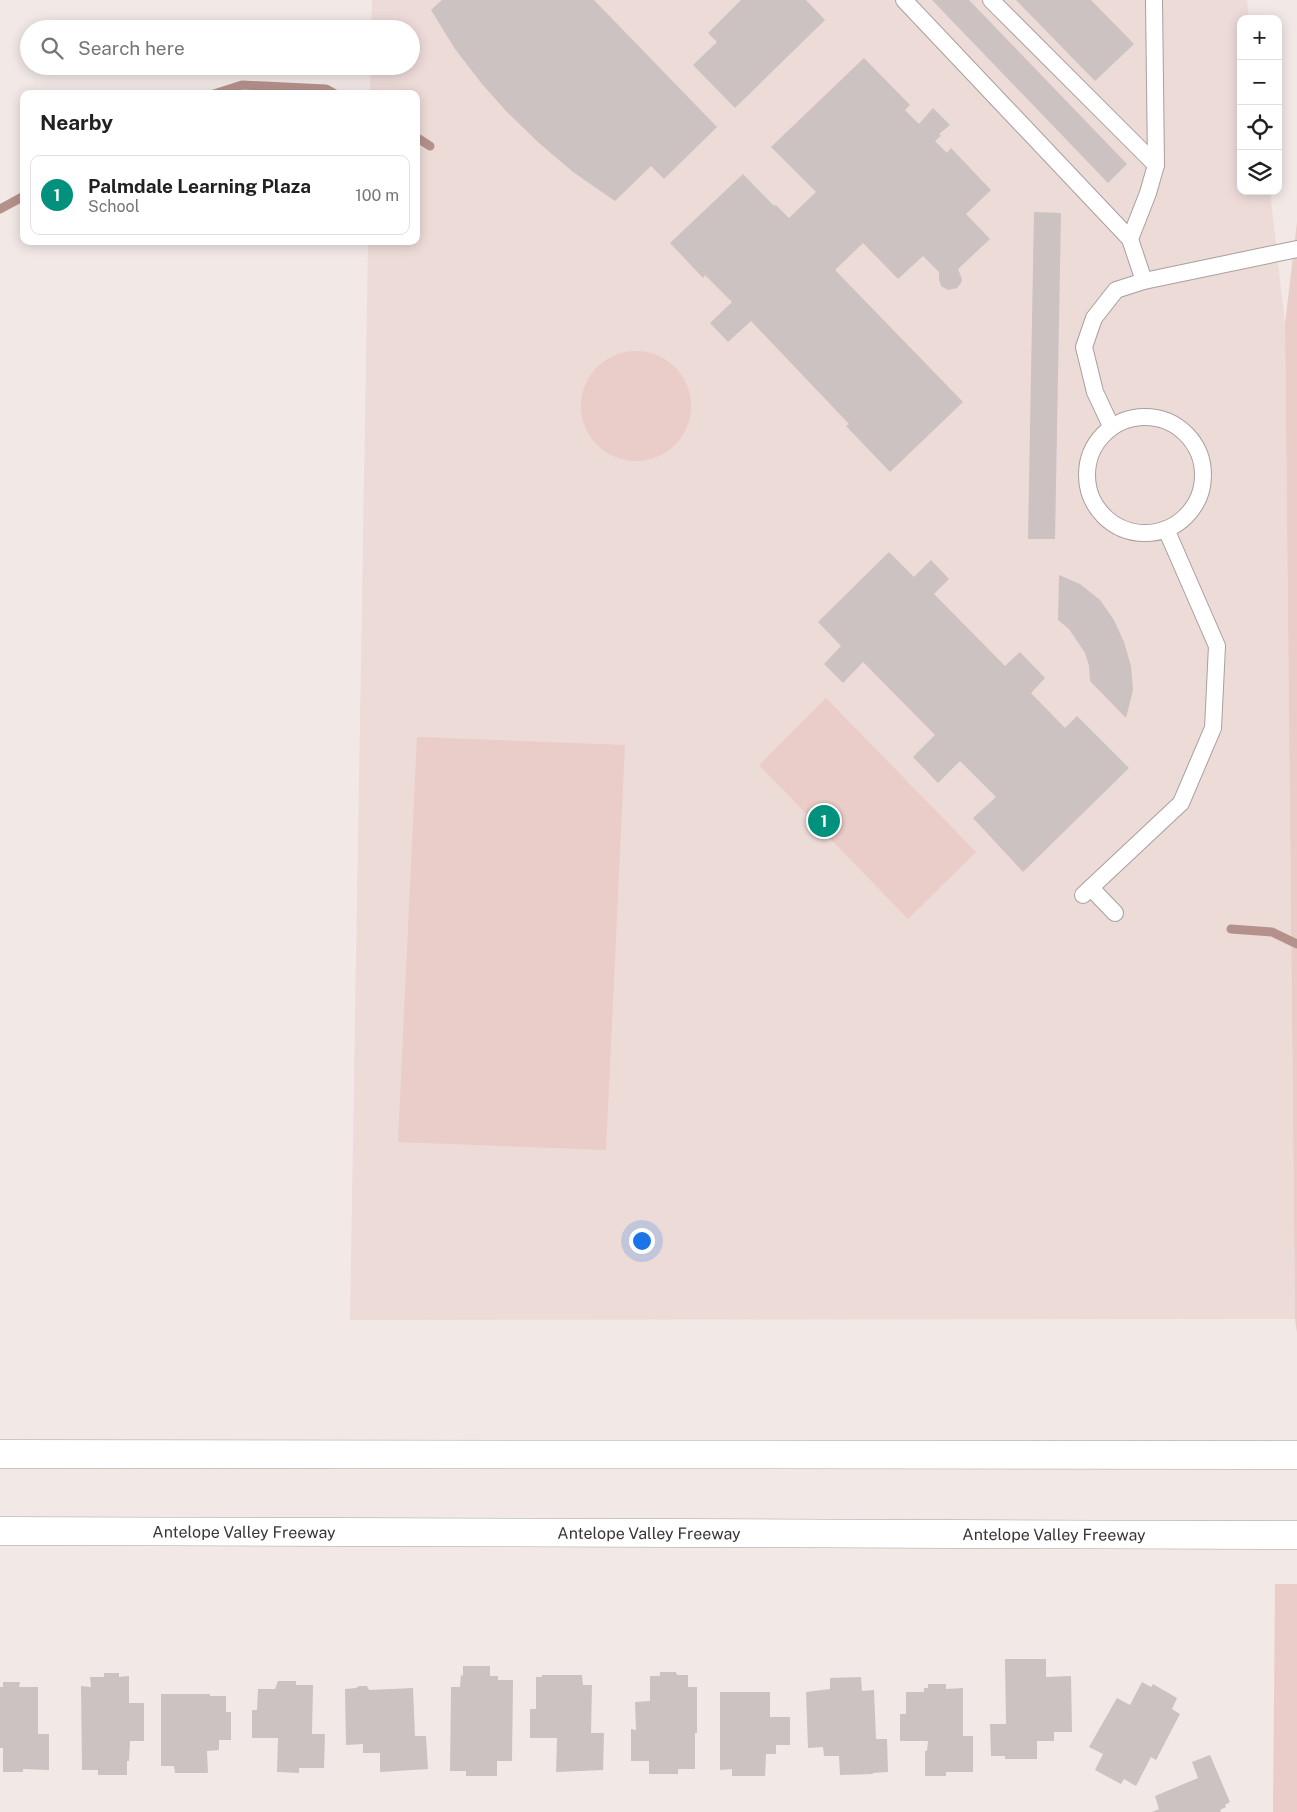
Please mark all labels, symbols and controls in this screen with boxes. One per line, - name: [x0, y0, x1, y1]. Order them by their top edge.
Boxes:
- map controls: [1237, 15, 1282, 195]
- button: +: [1237, 15, 1282, 60]
- search box: [20, 20, 420, 75]
- icon: search: [38, 34, 66, 62]
- text: Search here: [78, 37, 185, 59]
- button: −: [1237, 60, 1282, 105]
- button: locate: [1237, 105, 1282, 150]
- text: Nearby: [40, 110, 113, 135]
- button: layers: [1237, 150, 1282, 195]
- text: Palmdale Learning Plaza: [88, 175, 311, 197]
- text: 1: [54, 186, 60, 205]
- text: 100 m: [355, 186, 399, 205]
- text: School: [88, 197, 139, 216]
- pin: 1: [808, 802, 840, 840]
- your location: [629, 1228, 655, 1254]
- street label: Antelope Valley Freeway: [152, 1522, 336, 1542]
- street label: Antelope Valley Freeway: [557, 1524, 741, 1543]
- street label: Antelope Valley Freeway: [962, 1525, 1146, 1545]

